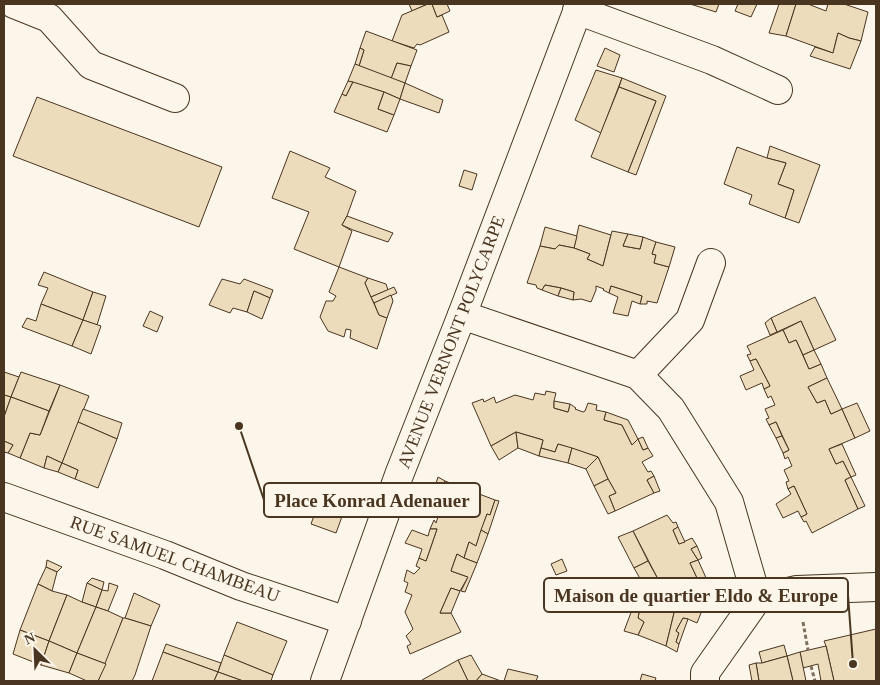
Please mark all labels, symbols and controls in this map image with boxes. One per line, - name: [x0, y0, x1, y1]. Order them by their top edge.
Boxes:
- street label: AVENUE VERNONT POLYCARPE: [393, 213, 509, 471]
- callout: Place Konrad Adenauer: [264, 483, 480, 517]
- text: Place Konrad Adenauer: [274, 490, 470, 511]
- street label: RUE SAMUEL CHAMBEAU: [68, 512, 282, 606]
- callout: Maison de quartier Eldo & Europe: [544, 578, 848, 612]
- text: Maison de quartier Eldo & Europe: [554, 585, 838, 606]
- north arrow: [10, 625, 60, 675]
- text: N: [22, 630, 38, 647]

